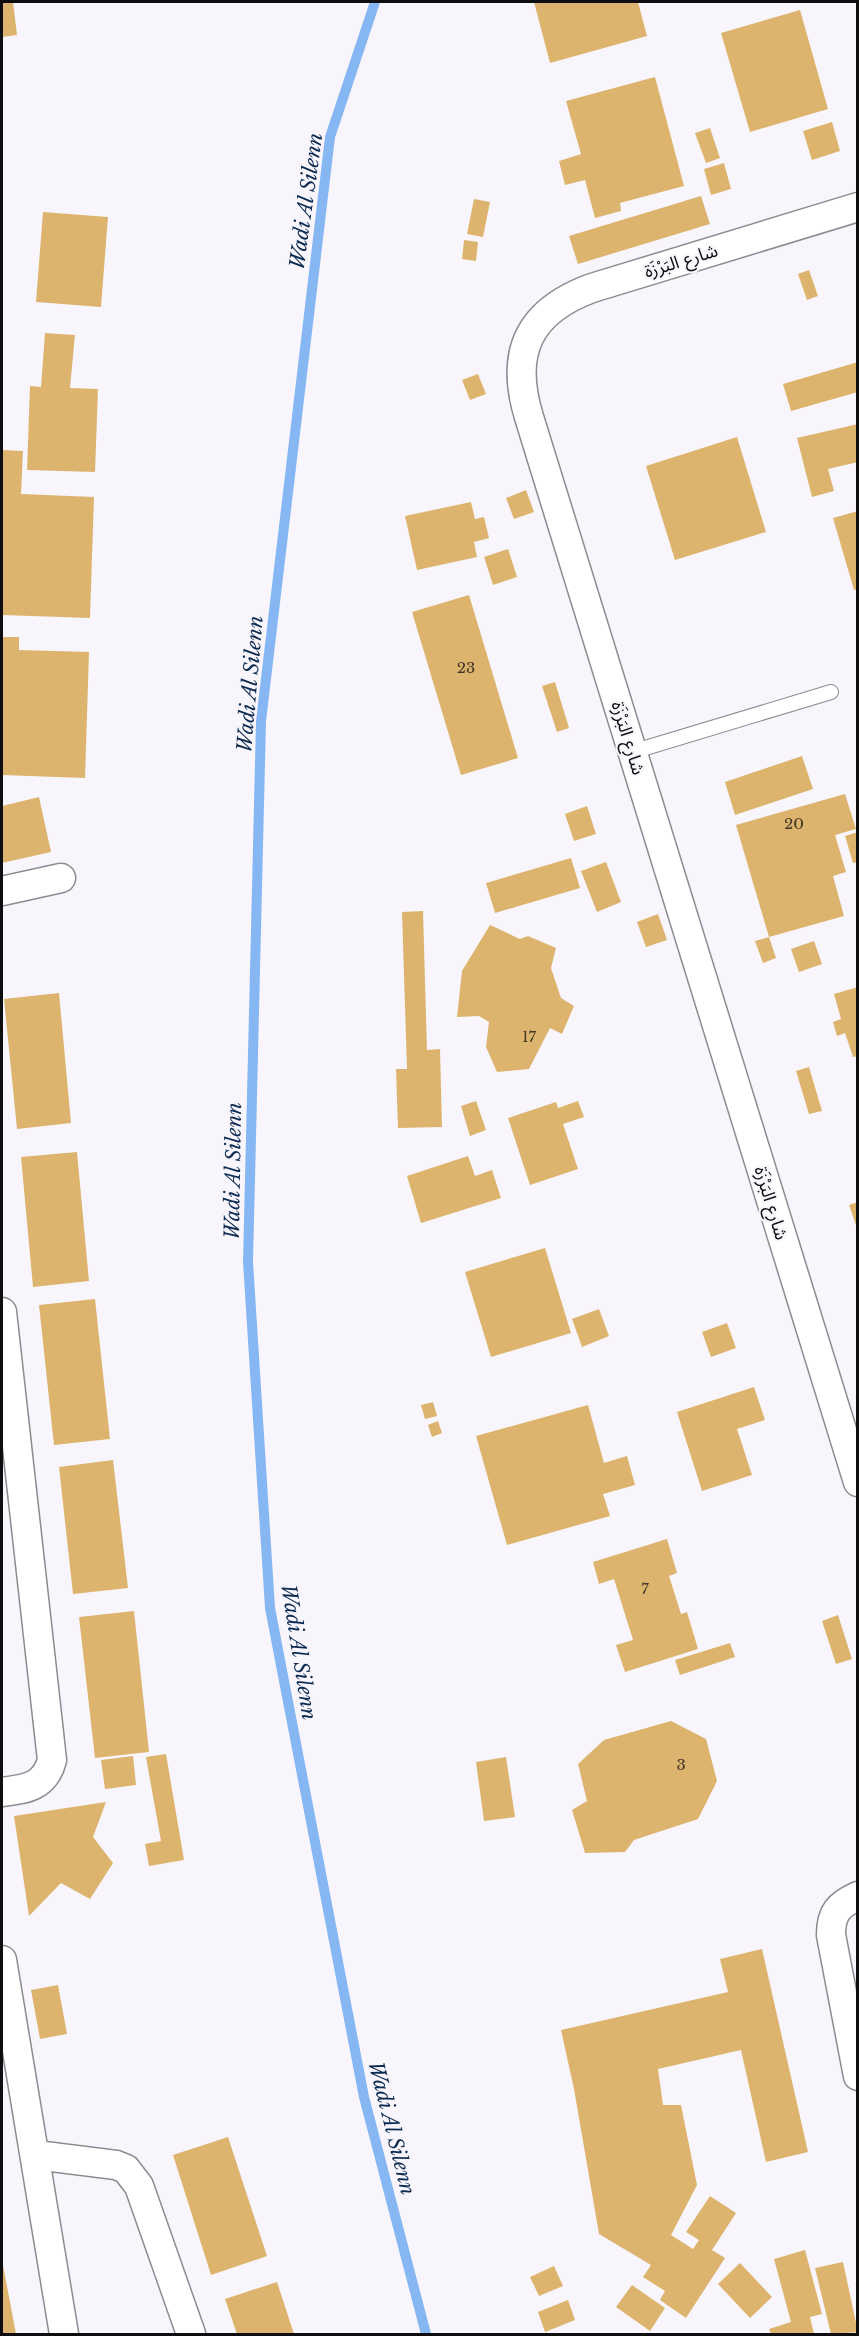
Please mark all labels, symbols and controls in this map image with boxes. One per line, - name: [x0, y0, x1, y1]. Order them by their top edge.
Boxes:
- water label: Wadi Al Silenn: [285, 131, 327, 271]
- street label: شارع البَرْزَة: [642, 239, 721, 285]
- water label: Wadi Al Silenn: [232, 615, 268, 753]
- house number: 23: [457, 658, 475, 677]
- street label: شارع البَرْزَة: [604, 699, 650, 778]
- house number: 20: [784, 814, 804, 833]
- house number: 17: [522, 1027, 537, 1046]
- water label: Wadi Al Silenn: [220, 1102, 246, 1240]
- street label: شارع البَرْزَة: [747, 1164, 793, 1243]
- house number: 7: [641, 1579, 649, 1598]
- water label: Wadi Al Silenn: [276, 1582, 322, 1722]
- house number: 3: [676, 1755, 686, 1774]
- water label: Wadi Al Silenn: [364, 2059, 420, 2197]

